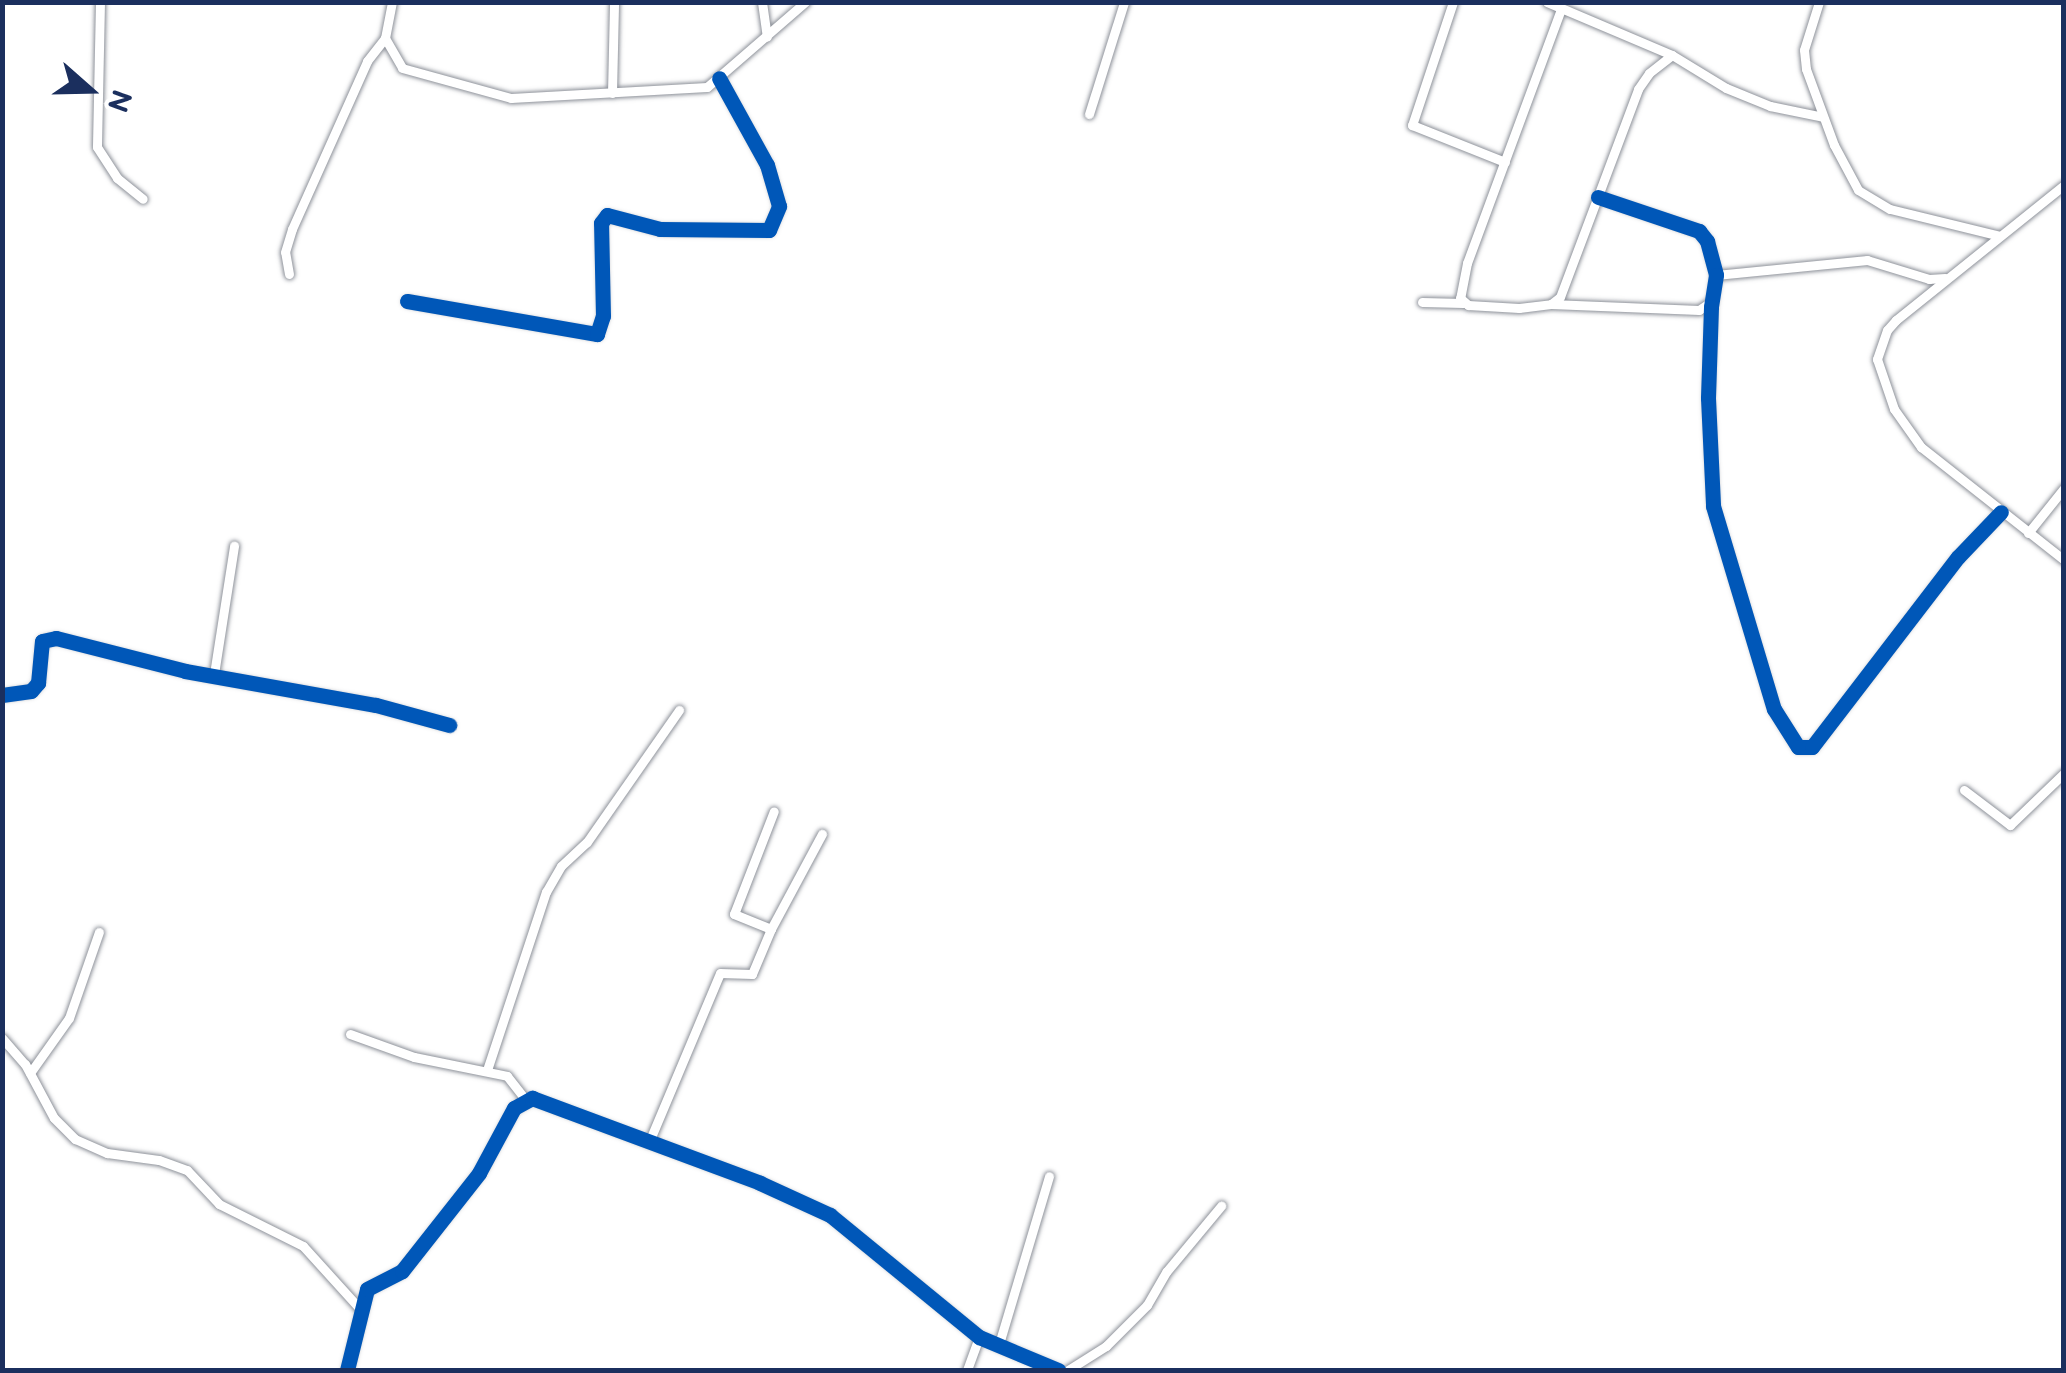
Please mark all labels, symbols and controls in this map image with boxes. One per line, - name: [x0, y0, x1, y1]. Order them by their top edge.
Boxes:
- north arrow: [40, 40, 140, 140]
- text: N: [100, 85, 138, 116]

